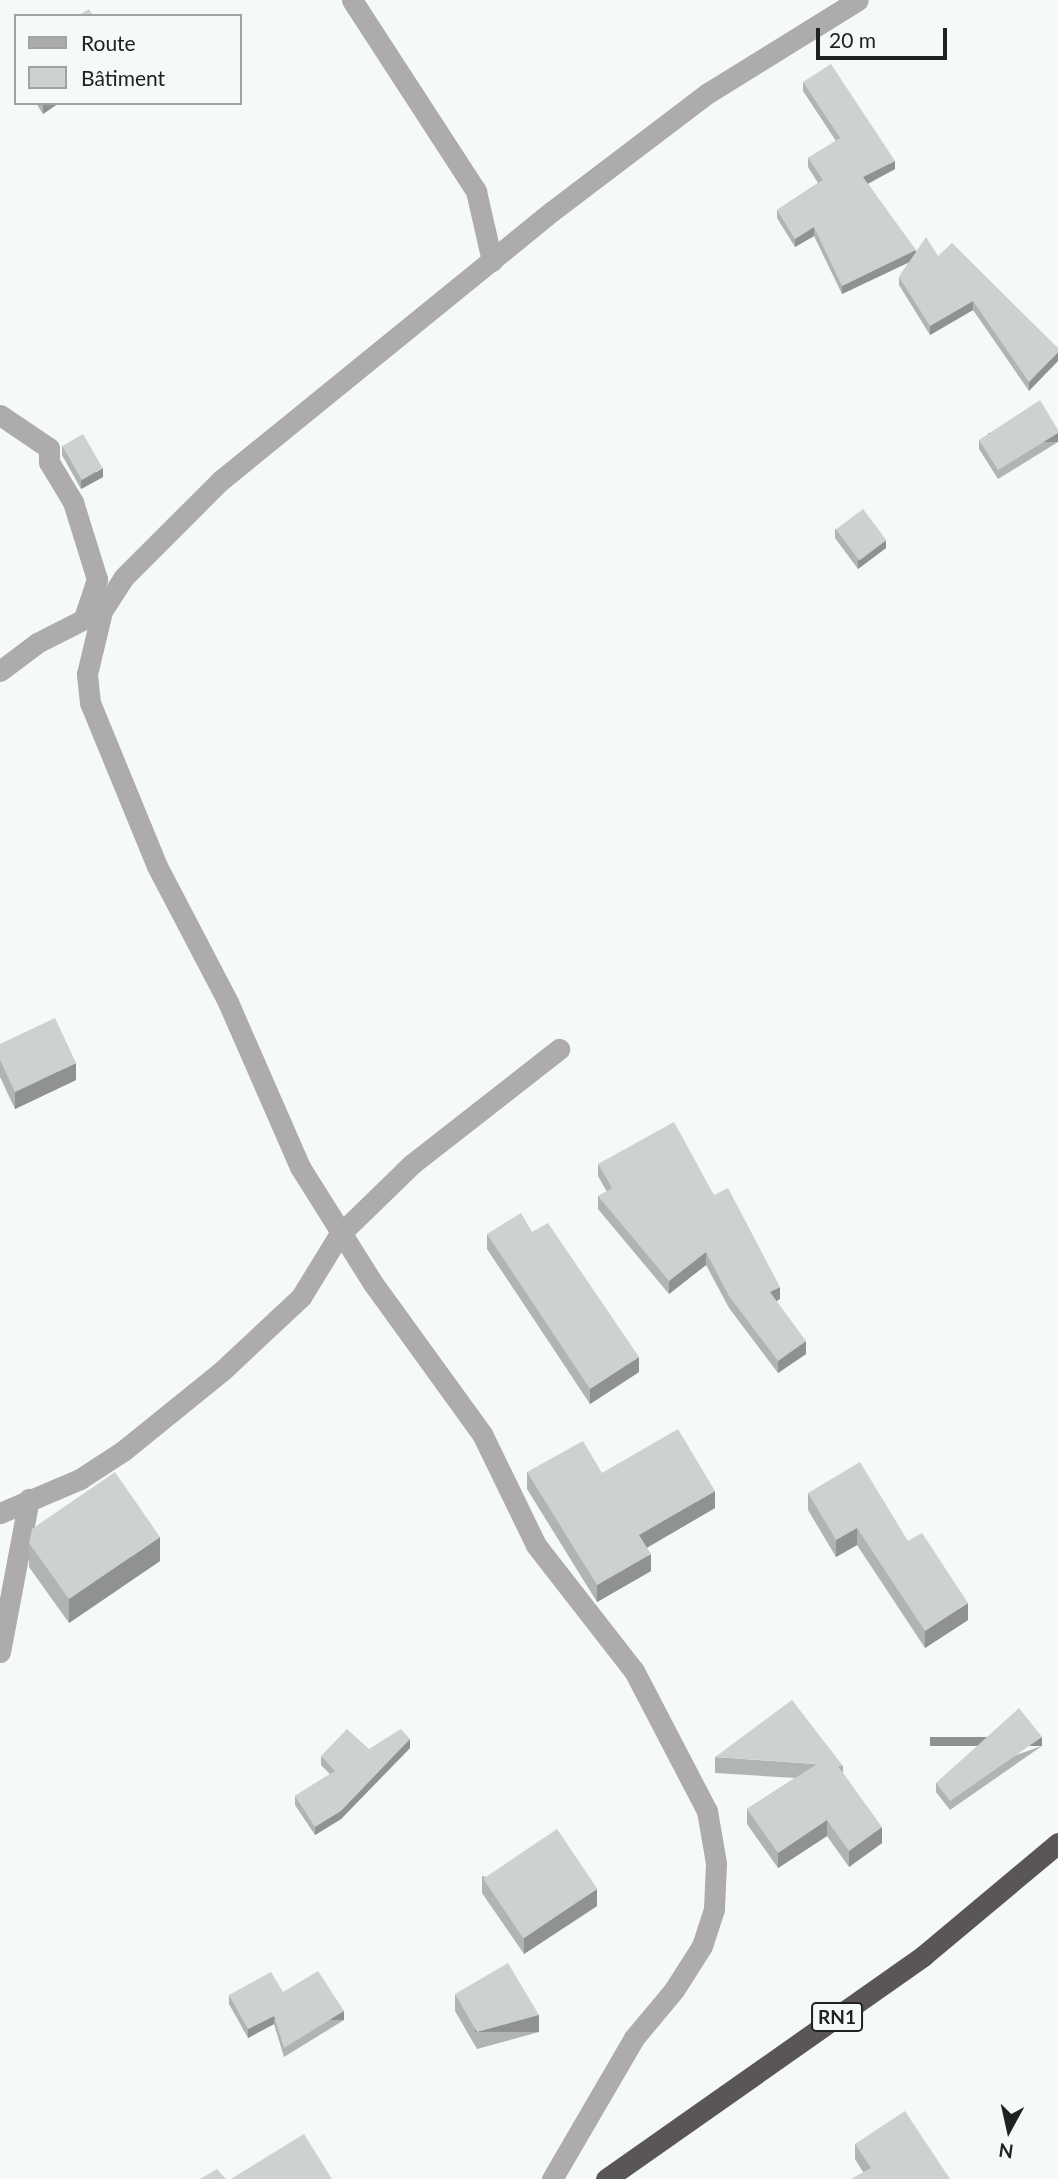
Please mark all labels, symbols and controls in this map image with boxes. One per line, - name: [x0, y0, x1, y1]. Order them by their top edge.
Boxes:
- legend: [14, 14, 242, 105]
- scale bar: [820, 14, 951, 58]
- text: 20 m: [829, 27, 876, 52]
- text: Route: [81, 30, 136, 55]
- text: Bâtiment: [81, 65, 165, 90]
- road number: RN1: [811, 2002, 863, 2033]
- north arrow: [974, 2095, 1044, 2165]
- text: N: [997, 2139, 1015, 2164]

